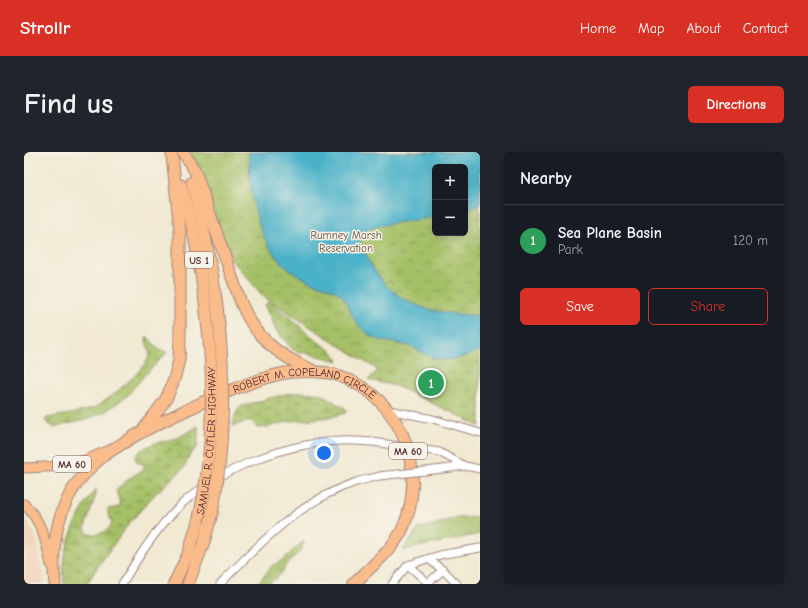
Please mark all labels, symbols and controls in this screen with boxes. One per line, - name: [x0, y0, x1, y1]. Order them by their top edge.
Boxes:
- text: Strollr: [20, 17, 70, 39]
- text: Home: [580, 20, 616, 37]
- text: Map: [638, 20, 664, 37]
- text: About: [686, 20, 721, 37]
- text: Contact: [743, 20, 788, 37]
- button: Directions: [688, 86, 784, 123]
- text: Find us: [24, 88, 113, 120]
- map controls: [432, 164, 468, 236]
- button: +: [432, 164, 468, 200]
- text: Nearby: [520, 169, 571, 188]
- button: −: [432, 200, 468, 236]
- text: Sea Plane Basin: [558, 224, 662, 242]
- park label: Rumney Marsh Reservation: [310, 229, 382, 255]
- text: 1: [530, 233, 536, 248]
- text: 120 m: [733, 233, 768, 248]
- text: Park: [558, 242, 583, 257]
- road number: US 1: [185, 252, 213, 268]
- button: Save: [520, 288, 640, 325]
- button: Share: [648, 288, 768, 325]
- street label: ROBERT M. COPELAND CIRCLE: [231, 365, 379, 402]
- street label: SAMUEL R. CUTLER HIGHWAY: [194, 366, 219, 516]
- pin: 1: [418, 368, 444, 398]
- your location: [314, 443, 334, 463]
- road number: MA 60: [389, 443, 427, 459]
- road number: MA 60: [53, 456, 91, 472]

